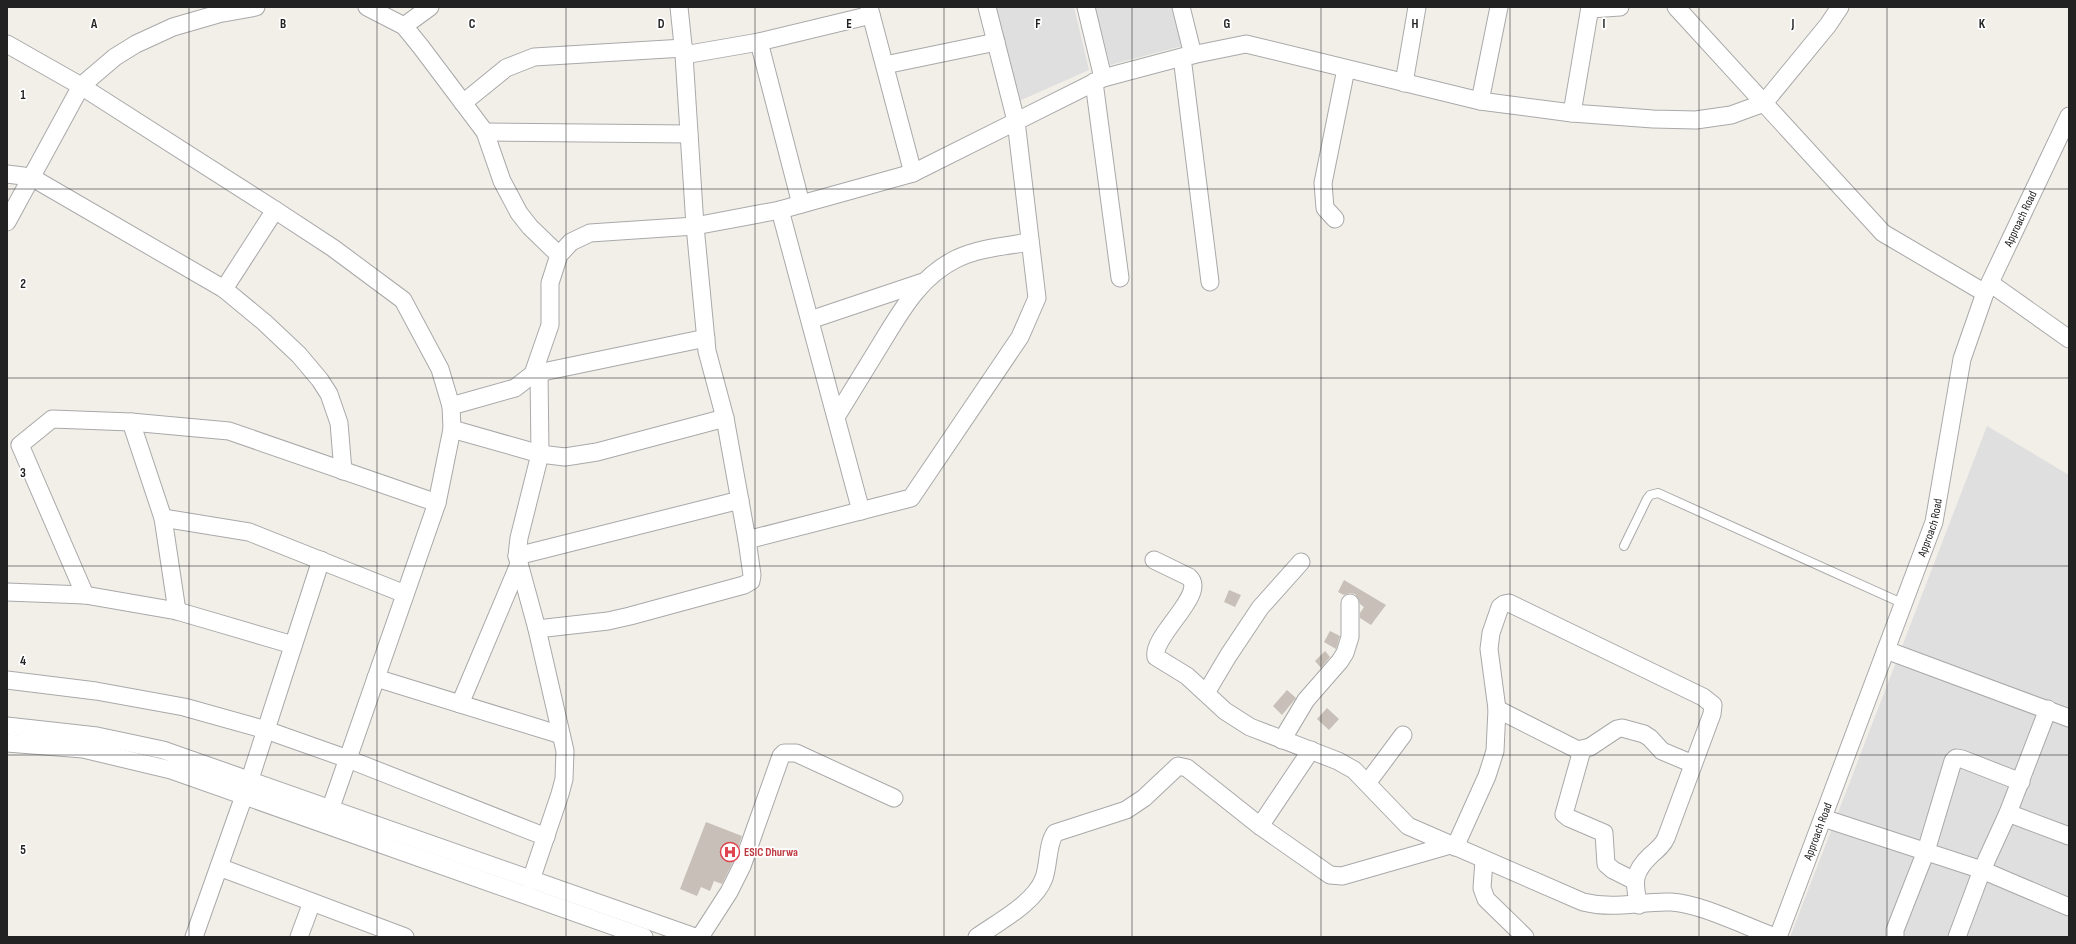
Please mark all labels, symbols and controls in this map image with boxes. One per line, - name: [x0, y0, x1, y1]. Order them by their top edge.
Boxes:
- text: A: [90, 16, 98, 32]
- text: B: [280, 16, 286, 32]
- text: C: [469, 16, 476, 32]
- text: D: [658, 16, 665, 32]
- text: E: [846, 16, 852, 32]
- text: F: [1035, 16, 1041, 32]
- text: G: [1224, 16, 1231, 32]
- text: H: [1412, 16, 1419, 32]
- text: I: [1603, 16, 1606, 32]
- text: J: [1791, 16, 1795, 32]
- text: K: [1979, 16, 1986, 32]
- text: 1: [20, 87, 26, 103]
- street label: Approach Road: [2000, 188, 2040, 250]
- text: 2: [20, 276, 26, 292]
- text: 3: [20, 465, 26, 481]
- street label: Approach Road: [1914, 497, 1945, 560]
- text: 4: [20, 653, 26, 669]
- street label: Approach Road: [1800, 800, 1835, 863]
- hospital icon: ESIC Dhurwa: [719, 841, 741, 863]
- text: 5: [20, 842, 26, 858]
- place label: ESIC Dhurwa: [744, 845, 798, 860]

